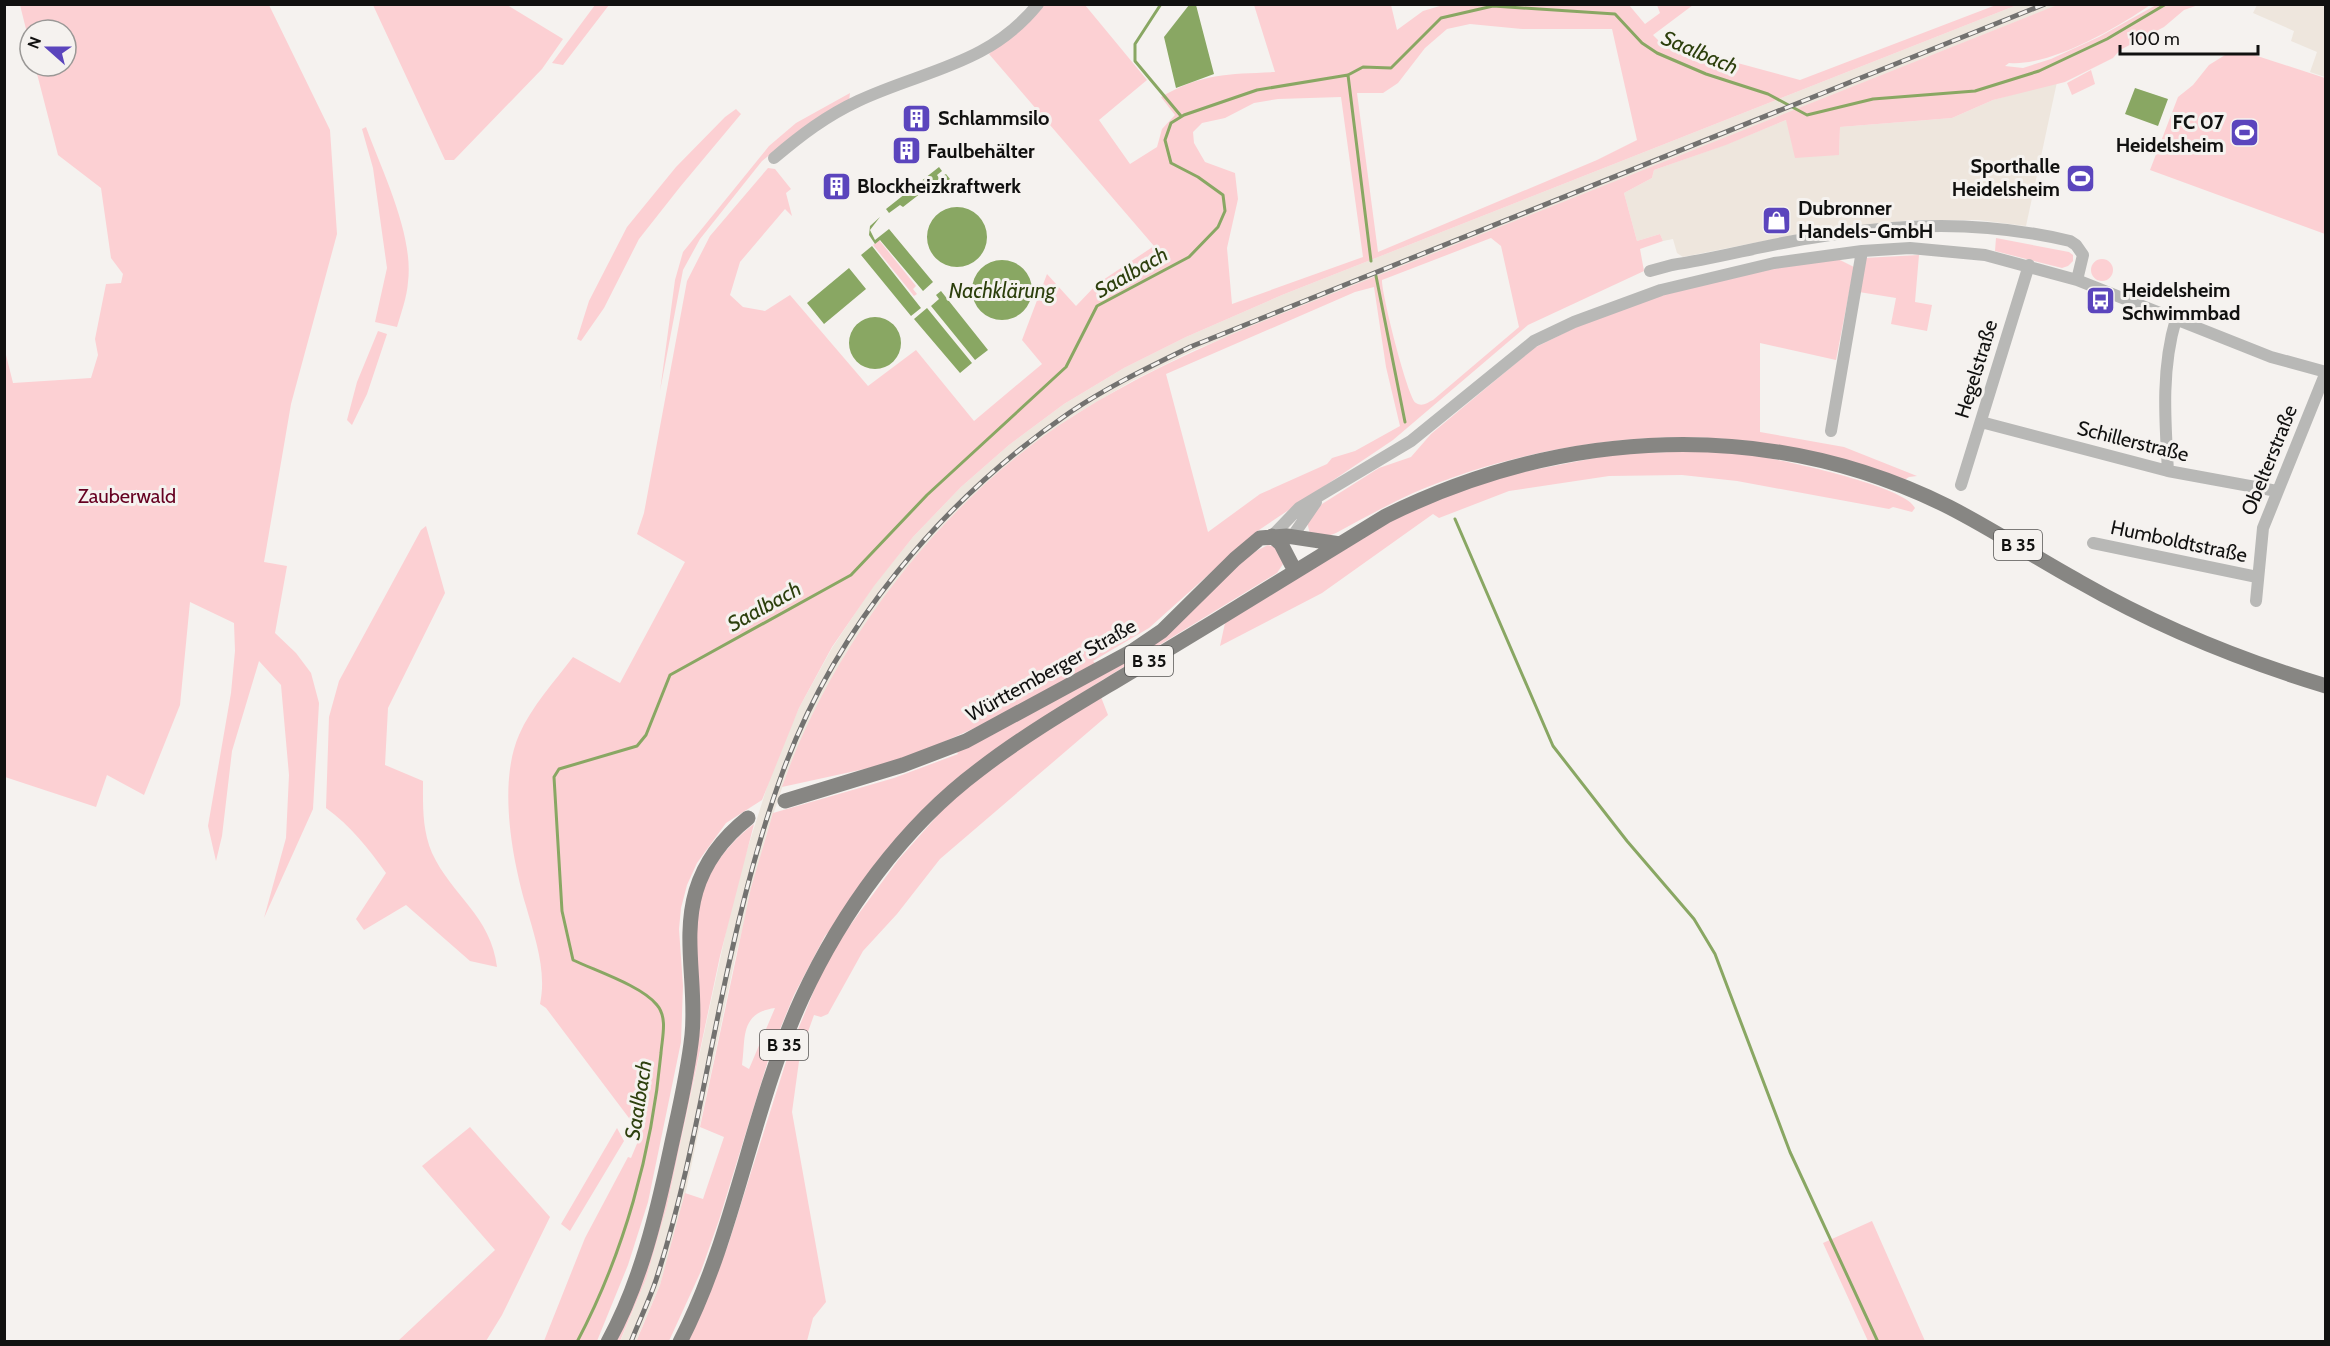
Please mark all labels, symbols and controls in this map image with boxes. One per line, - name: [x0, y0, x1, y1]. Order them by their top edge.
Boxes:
- north arrow: [18, 18, 78, 78]
- scale bar: [2120, 18, 2258, 56]
- water label: Saalbach: [1658, 25, 1742, 79]
- text: 100 m: [2129, 28, 2180, 50]
- text: N: [24, 34, 45, 51]
- building icon: Schlammsilo: [901, 102, 933, 134]
- place label: Schlammsilo: [938, 106, 1050, 130]
- place label: FC 07 Heidelsheim: [2116, 110, 2225, 157]
- sports icon: FC 07 Heidelsheim: [2229, 117, 2261, 149]
- building icon: Faulbehälter: [890, 135, 922, 167]
- place label: Faulbehälter: [927, 139, 1035, 163]
- place label: Sporthalle Heidelsheim: [1952, 154, 2060, 201]
- sports icon: Sporthalle Heidelsheim: [2065, 162, 2097, 194]
- building icon: Blockheizkraftwerk: [820, 170, 852, 202]
- place label: Blockheizkraftwerk: [857, 174, 1021, 198]
- place label: Dubronner Handels-GmbH: [1798, 196, 1933, 243]
- shop icon: Dubronner Handels-GmbH: [1761, 204, 1793, 236]
- water label: Saalbach: [1090, 241, 1172, 303]
- water label: Nachklärung: [949, 278, 1057, 303]
- place label: Heidelsheim Schwimmbad: [2122, 278, 2240, 325]
- bus stop icon: Heidelsheim Schwimmbad: [2085, 285, 2117, 317]
- street label: Hegelstraße: [1950, 317, 2002, 421]
- street label: Obelterstraße: [2236, 401, 2302, 519]
- street label: Schillerstraße: [2075, 416, 2191, 466]
- park label: Zauberwald: [78, 484, 176, 508]
- street label: Humboldtstraße: [2109, 515, 2249, 567]
- road number: B 35: [1994, 530, 2042, 560]
- water label: Saalbach: [723, 576, 805, 636]
- street label: Württemberger Straße: [962, 613, 1140, 727]
- road number: B 35: [1125, 646, 1173, 676]
- road number: B 35: [760, 1030, 808, 1060]
- water label: Saalbach: [619, 1058, 657, 1142]

